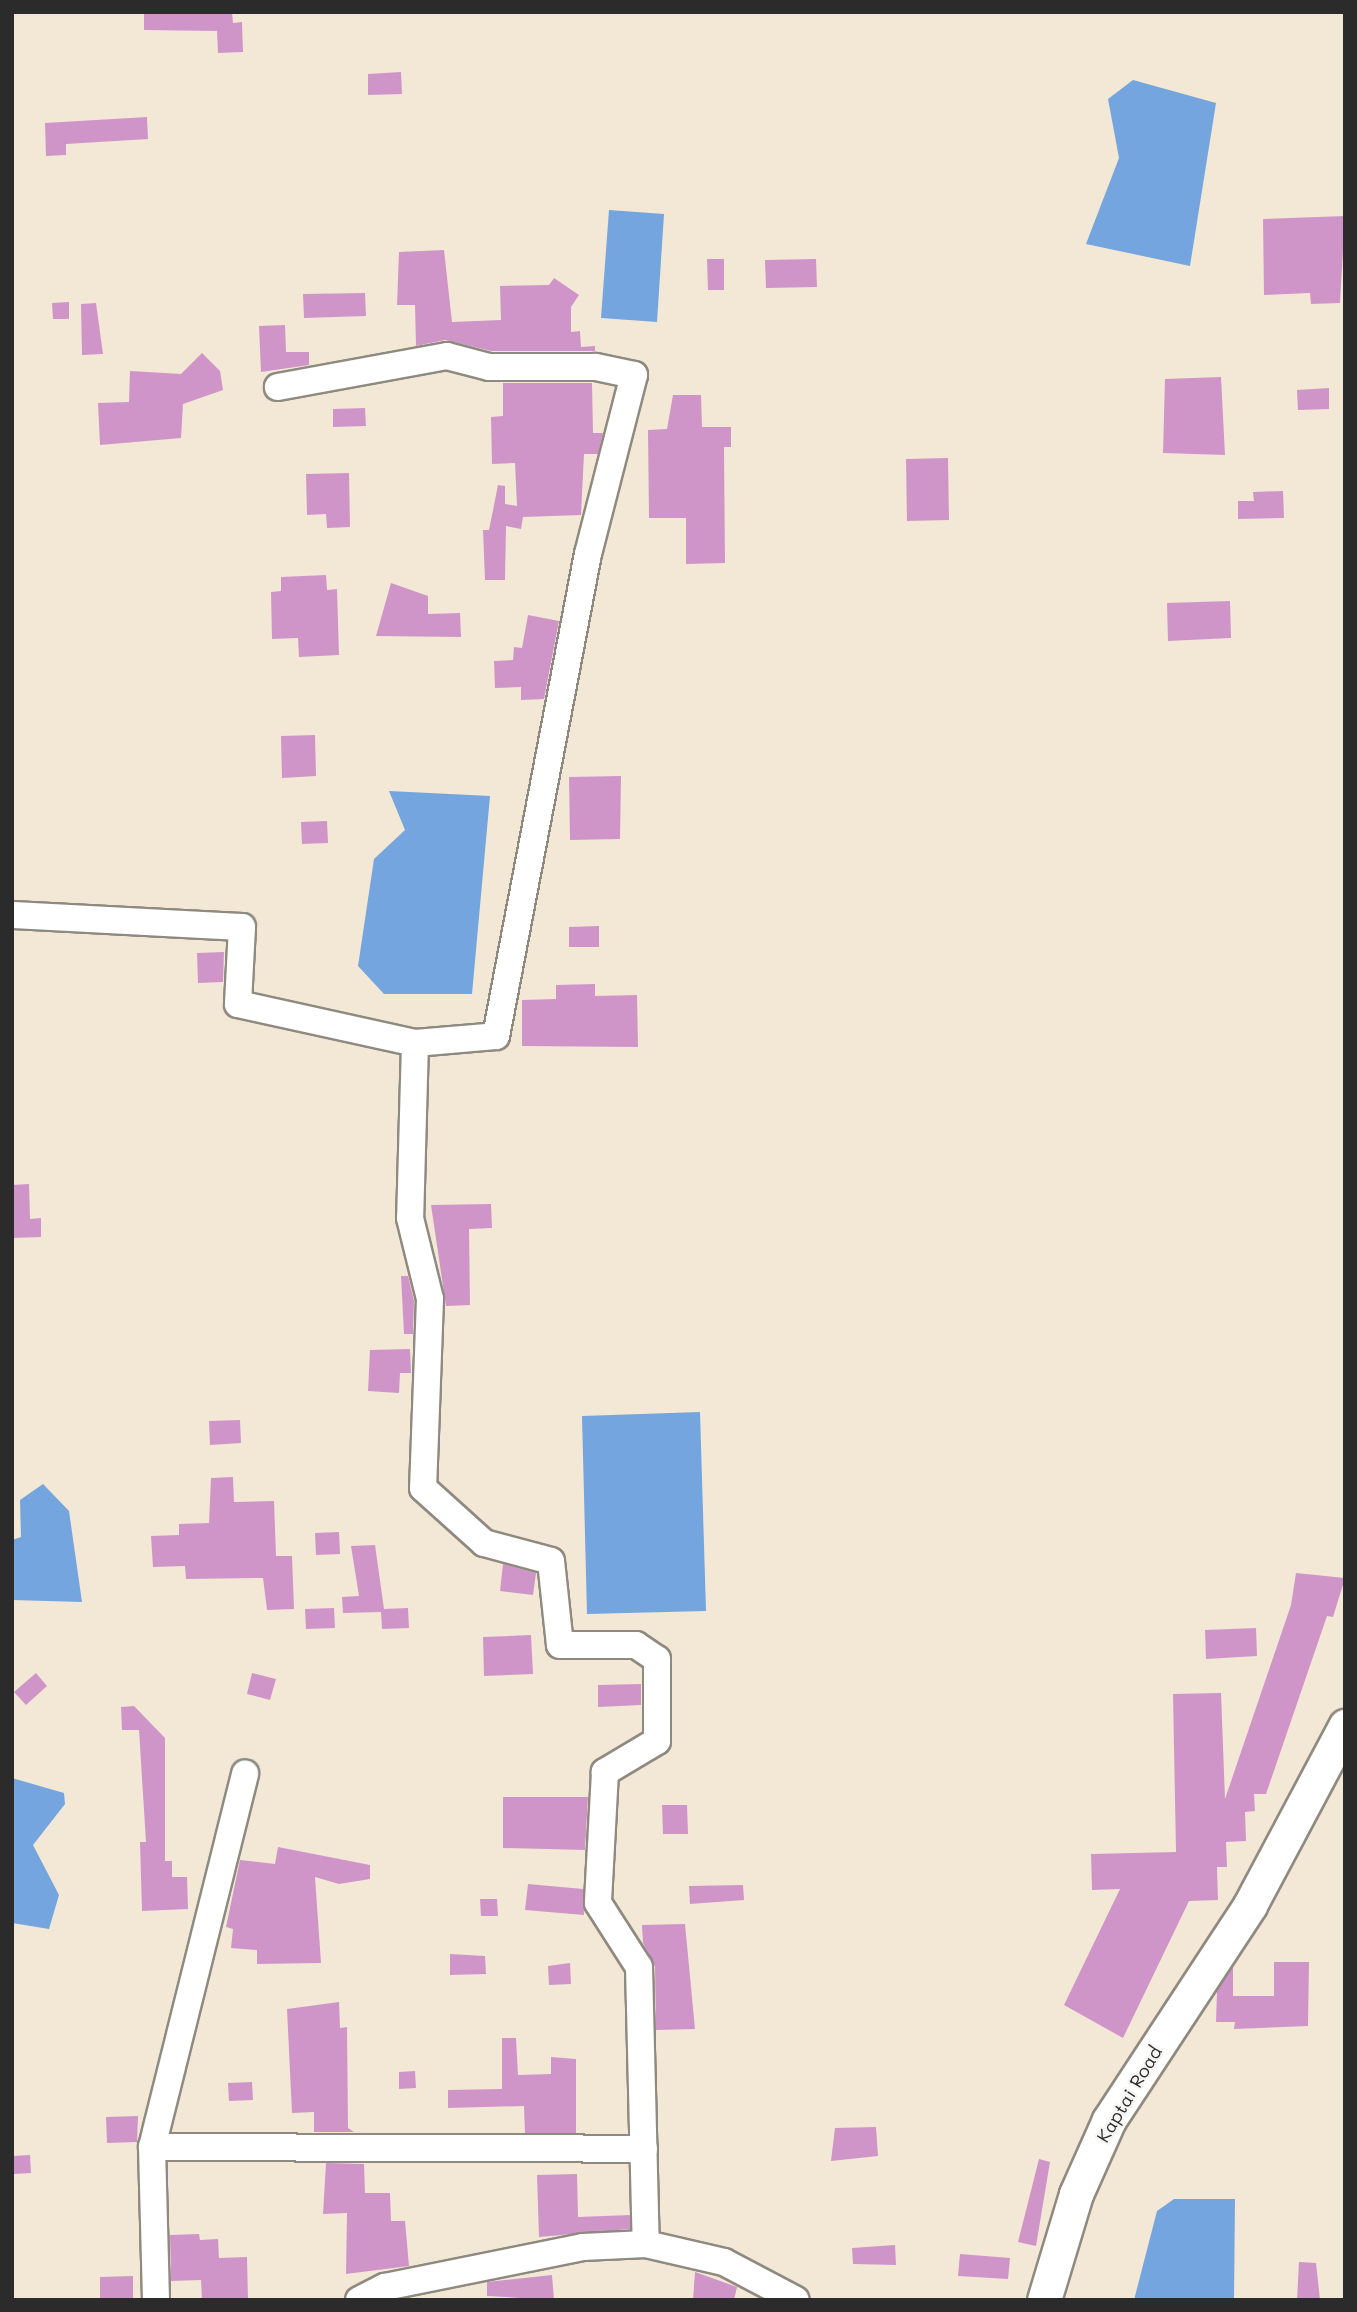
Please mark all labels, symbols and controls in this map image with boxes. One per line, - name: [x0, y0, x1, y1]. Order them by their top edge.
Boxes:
- street label: Kaptai Road: [1092, 2042, 1166, 2146]

